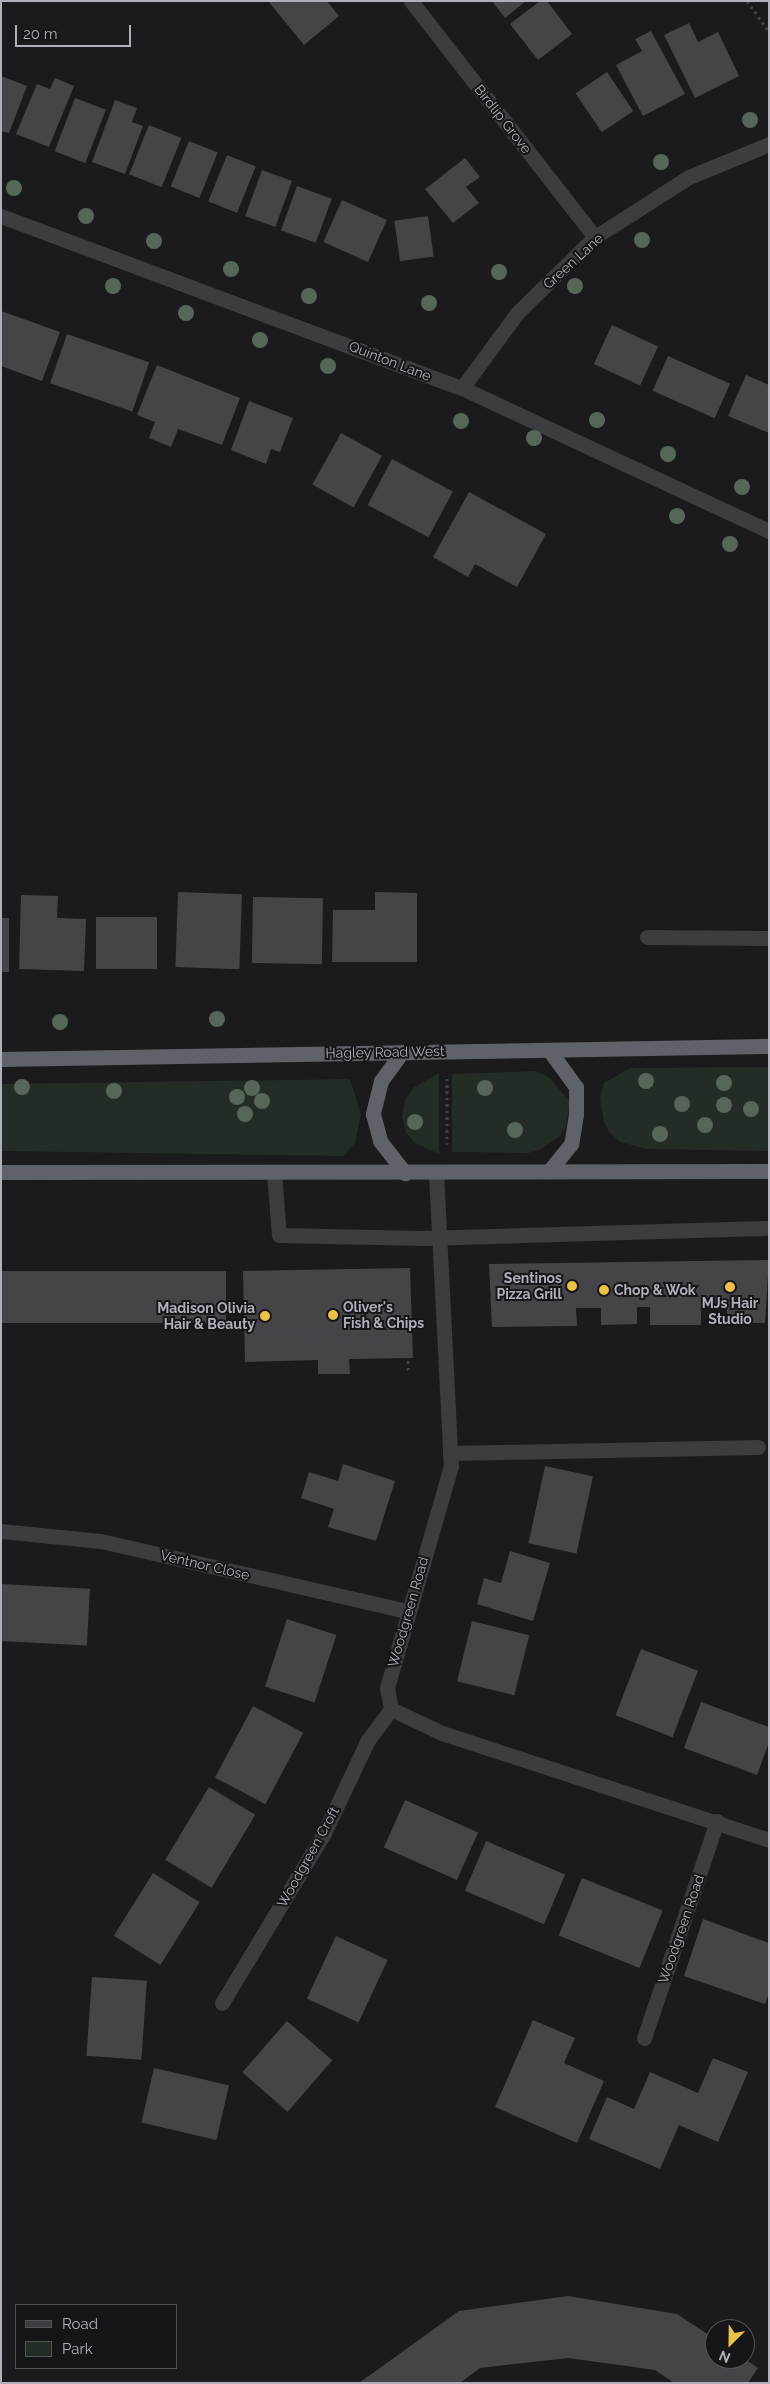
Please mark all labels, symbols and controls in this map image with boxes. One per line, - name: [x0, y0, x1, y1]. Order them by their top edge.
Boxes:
- scale bar: [18, 15, 134, 47]
- text: 20 m: [23, 25, 58, 43]
- street label: Birdlip Grove: [471, 81, 535, 157]
- street label: Green Lane: [539, 230, 607, 292]
- street label: Quinton Lane: [346, 338, 434, 384]
- street label: Hagley Road West: [325, 1043, 445, 1061]
- place label: Sentinos Pizza Grill: [496, 1270, 562, 1302]
- marker: Sentinos Pizza Grill: [566, 1280, 578, 1292]
- marker: MJs Hair Studio: [724, 1281, 736, 1293]
- place label: Chop & Wok: [614, 1282, 696, 1298]
- marker: Chop & Wok: [598, 1284, 610, 1296]
- place label: MJs Hair Studio: [702, 1295, 758, 1328]
- place label: Oliver's Fish & Chips: [343, 1299, 424, 1331]
- place label: Madison Olivia Hair & Beauty: [157, 1300, 255, 1332]
- marker: Oliver's Fish & Chips: [327, 1309, 339, 1321]
- marker: Madison Olivia Hair & Beauty: [259, 1310, 271, 1322]
- street label: Ventnor Close: [159, 1547, 251, 1583]
- street label: Woodgreen Road: [384, 1555, 432, 1669]
- street label: Woodgreen Croft: [273, 1804, 343, 1910]
- street label: Woodgreen Road: [654, 1872, 708, 1986]
- legend: [15, 2304, 178, 2369]
- text: Road: [62, 2315, 98, 2333]
- north arrow: [705, 2319, 755, 2369]
- text: Park: [62, 2340, 93, 2358]
- text: N: [716, 2347, 733, 2366]

